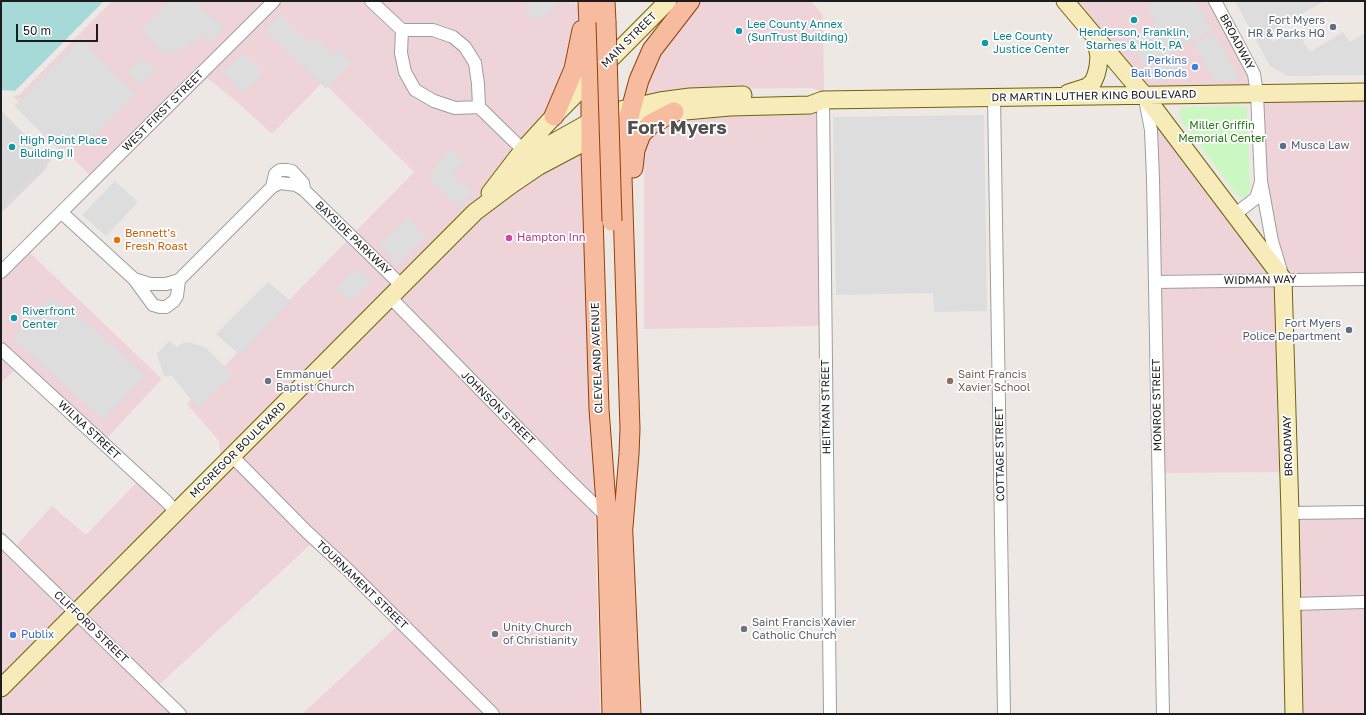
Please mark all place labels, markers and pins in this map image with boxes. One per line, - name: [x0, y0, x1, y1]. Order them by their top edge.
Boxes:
- place label: Fort Myers HR & Parks HQ: [1247, 14, 1325, 40]
- marker: Henderson, Franklin, Starnes & Holt, PA: [1129, 15, 1139, 25]
- place label: Lee County Annex (SunTrust Building): [747, 18, 848, 44]
- marker: Fort Myers HR & Parks HQ: [1328, 22, 1338, 32]
- marker: Lee County Annex (SunTrust Building): [734, 26, 744, 36]
- place label: Henderson, Franklin, Starnes & Holt, PA: [1079, 26, 1189, 52]
- place label: Lee County Justice Center: [993, 30, 1070, 56]
- marker: Lee County Justice Center: [980, 38, 990, 48]
- place label: Perkins Bail Bonds: [1131, 54, 1187, 80]
- marker: Perkins Bail Bonds: [1190, 62, 1200, 72]
- place label: High Point Place Building II: [20, 134, 107, 160]
- place label: Musca Law: [1291, 139, 1349, 153]
- marker: Musca Law: [1278, 141, 1288, 151]
- marker: High Point Place Building II: [7, 142, 17, 152]
- place label: Bennett's Fresh Roast: [125, 227, 188, 253]
- place label: Hampton Inn: [517, 231, 586, 245]
- marker: Hampton Inn: [504, 233, 514, 243]
- marker: Bennett's Fresh Roast: [112, 235, 122, 245]
- place label: Riverfront Center: [22, 305, 75, 331]
- marker: Riverfront Center: [9, 313, 19, 323]
- place label: Fort Myers Police Department: [1243, 317, 1341, 343]
- marker: Fort Myers Police Department: [1344, 325, 1354, 335]
- place label: Emmanuel Baptist Church: [276, 368, 355, 394]
- place label: Saint Francis Xavier School: [958, 368, 1030, 394]
- marker: Emmanuel Baptist Church: [263, 376, 273, 386]
- marker: Saint Francis Xavier School: [945, 376, 955, 386]
- place label: Saint Francis Xavier Catholic Church: [752, 616, 856, 642]
- place label: Unity Church of Christianity: [503, 621, 578, 647]
- marker: Saint Francis Xavier Catholic Church: [739, 624, 749, 634]
- place label: Publix: [21, 628, 54, 642]
- marker: Unity Church of Christianity: [490, 629, 500, 639]
- marker: Publix: [8, 630, 18, 640]

